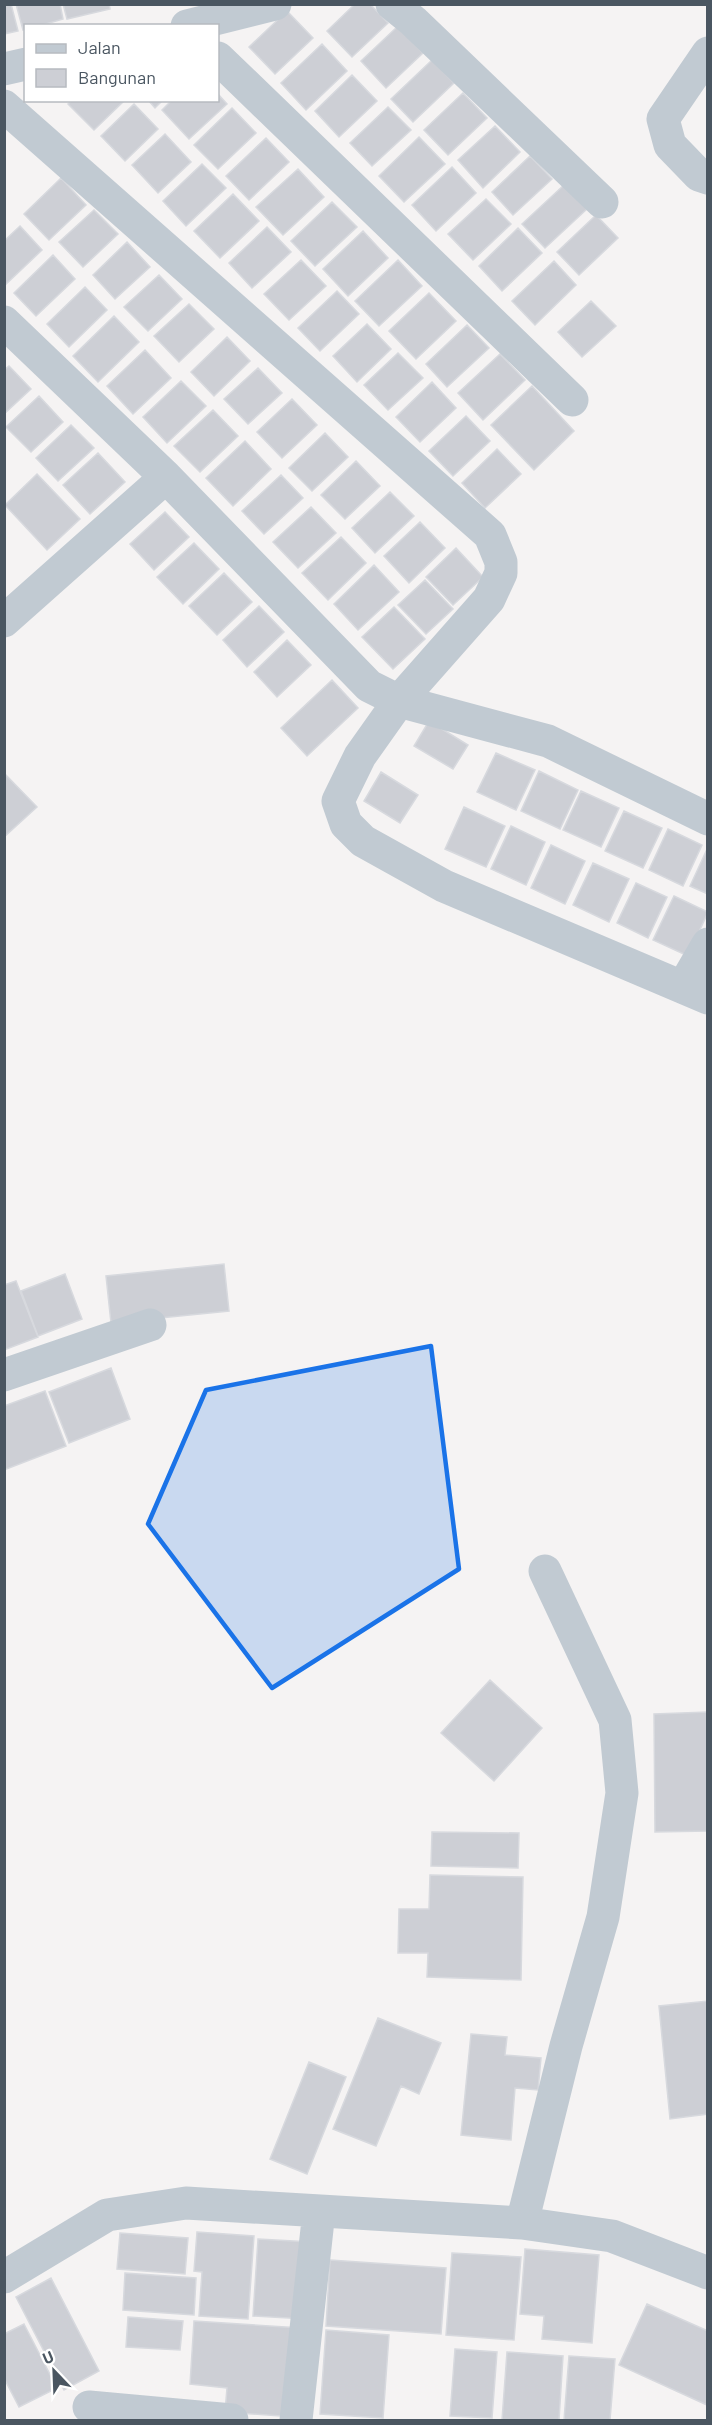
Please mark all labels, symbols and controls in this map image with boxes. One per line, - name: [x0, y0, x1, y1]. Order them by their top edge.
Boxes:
- legend: [24, 24, 219, 102]
- text: Jalan: [78, 36, 121, 58]
- text: Bangunan: [78, 66, 156, 88]
- north arrow: [24, 2341, 84, 2401]
- text: U: [40, 2346, 56, 2367]

